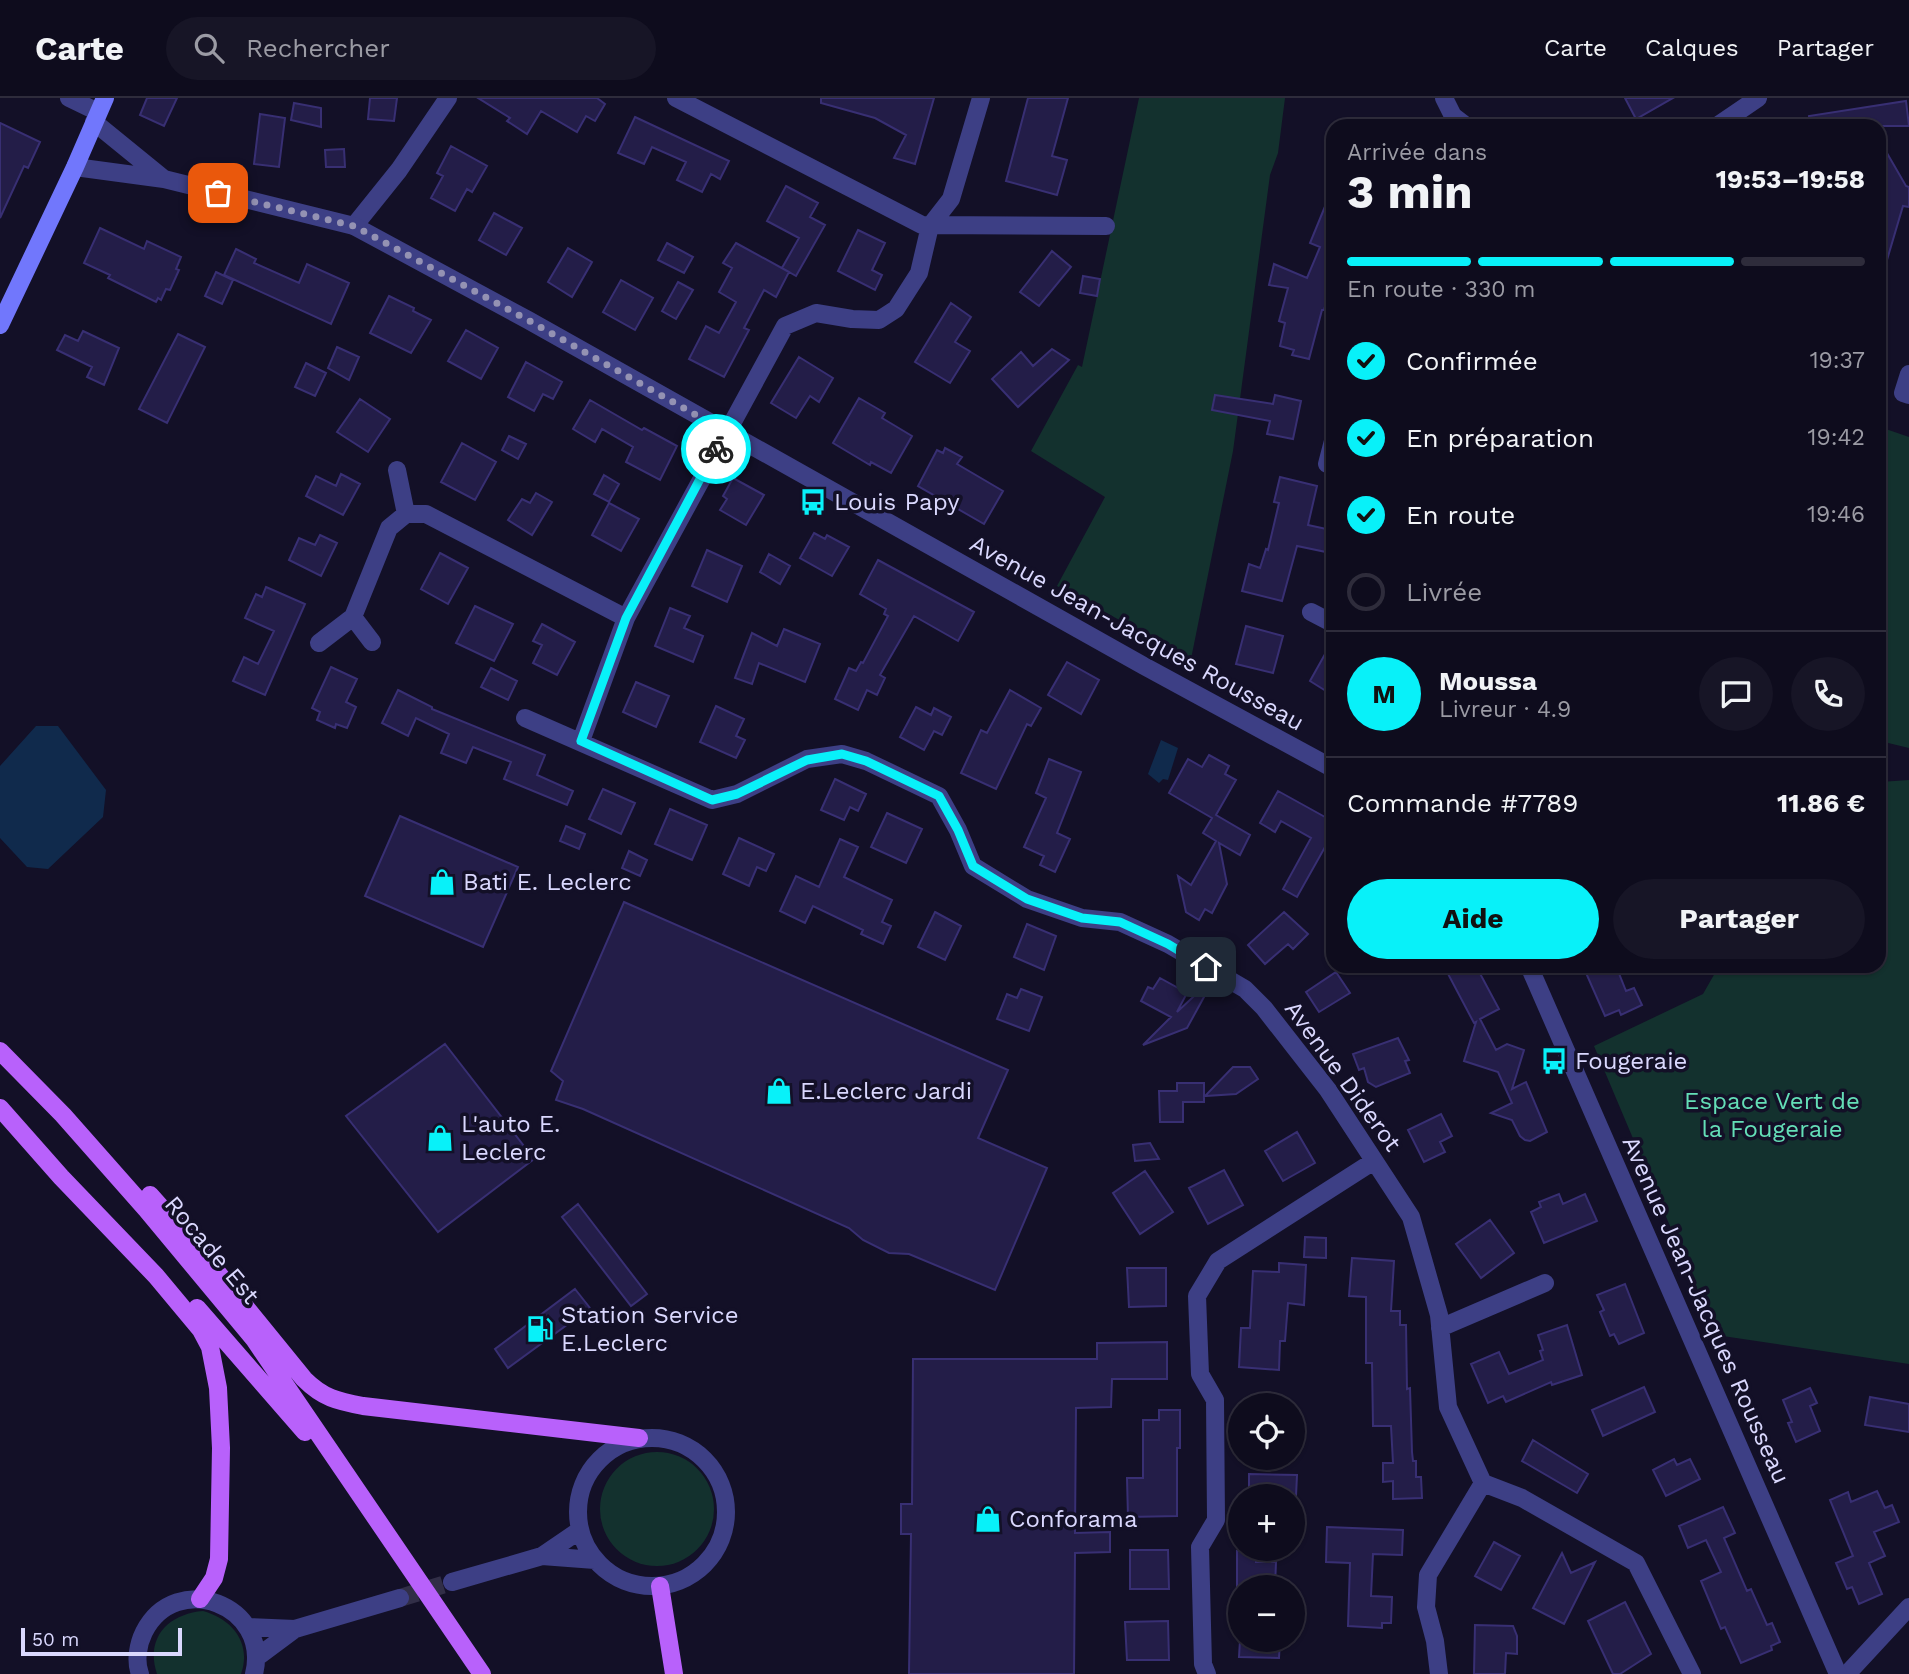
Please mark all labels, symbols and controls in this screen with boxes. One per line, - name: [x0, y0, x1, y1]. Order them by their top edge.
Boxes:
- search box: [166, 17, 656, 80]
- text: Carte: [35, 29, 124, 68]
- icon: search: [190, 29, 228, 67]
- text: Rechercher: [246, 33, 390, 63]
- text: Carte: [1544, 34, 1607, 62]
- text: Calques: [1645, 34, 1739, 62]
- text: Partager: [1777, 34, 1874, 62]
- text: Arrivée dans: [1347, 139, 1487, 166]
- pin: [188, 163, 248, 223]
- text: 19:53–19:58: [1716, 164, 1865, 194]
- text: 3 min: [1347, 165, 1473, 219]
- icon: bag: [199, 174, 237, 212]
- text: En route · 330 m: [1347, 276, 1535, 303]
- icon: check: [1347, 342, 1385, 380]
- text: Confirmée: [1406, 346, 1538, 376]
- text: 19:37: [1810, 347, 1865, 374]
- courier: [681, 414, 751, 484]
- icon: check: [1347, 419, 1385, 457]
- text: En préparation: [1406, 423, 1594, 453]
- text: 19:42: [1808, 424, 1865, 451]
- icon: bike: [697, 430, 735, 468]
- bus stop icon: Louis Papy: [798, 487, 828, 517]
- place label: Louis Papy: [834, 488, 960, 516]
- icon: check: [1347, 496, 1385, 534]
- text: En route: [1406, 500, 1515, 530]
- text: 19:46: [1807, 501, 1865, 528]
- street label: Avenue Jean-Jacques Rousseau: [965, 529, 1309, 737]
- text: Livrée: [1406, 577, 1482, 607]
- button: chat: [1699, 657, 1773, 731]
- button: phone: [1791, 657, 1865, 731]
- text: Moussa: [1439, 666, 1537, 696]
- text: M: [1372, 679, 1396, 709]
- text: Livreur · 4.9: [1439, 696, 1571, 723]
- text: Commande #7789: [1347, 788, 1578, 818]
- text: 11.86 €: [1777, 788, 1865, 818]
- shop icon: Bati E. Leclerc: [427, 867, 457, 897]
- place label: Bati E. Leclerc: [463, 868, 632, 896]
- button: Aide: [1347, 879, 1599, 959]
- button: Partager: [1613, 879, 1865, 959]
- pin: [1176, 937, 1236, 997]
- icon: home: [1187, 948, 1225, 986]
- street label: Avenue Diderot: [1279, 995, 1407, 1157]
- bus stop icon: Fougeraie: [1539, 1046, 1569, 1076]
- place label: Fougeraie: [1575, 1047, 1687, 1075]
- shop icon: E.Leclerc Jardi: [764, 1076, 794, 1106]
- place label: E.Leclerc Jardi: [800, 1077, 972, 1105]
- park label: Espace Vert de la Fougeraie: [1684, 1087, 1860, 1143]
- place label: L'auto E. Leclerc: [461, 1110, 561, 1166]
- shop icon: L'auto E. Leclerc: [425, 1123, 455, 1153]
- street label: Avenue Jean-Jacques Rousseau: [1616, 1132, 1796, 1488]
- street label: Rocade Est: [159, 1190, 265, 1310]
- place label: Station Service E.Leclerc: [561, 1301, 739, 1357]
- fuel station icon: Station Service E.Leclerc: [525, 1314, 555, 1344]
- map controls: [1228, 1393, 1305, 1652]
- button: locate: [1228, 1393, 1305, 1470]
- button: +: [1228, 1484, 1305, 1561]
- shop icon: Conforama: [973, 1504, 1003, 1534]
- place label: Conforama: [1009, 1505, 1138, 1533]
- button: −: [1228, 1575, 1305, 1652]
- scale bar: [21, 1625, 182, 1657]
- text: 50 m: [32, 1628, 79, 1651]

